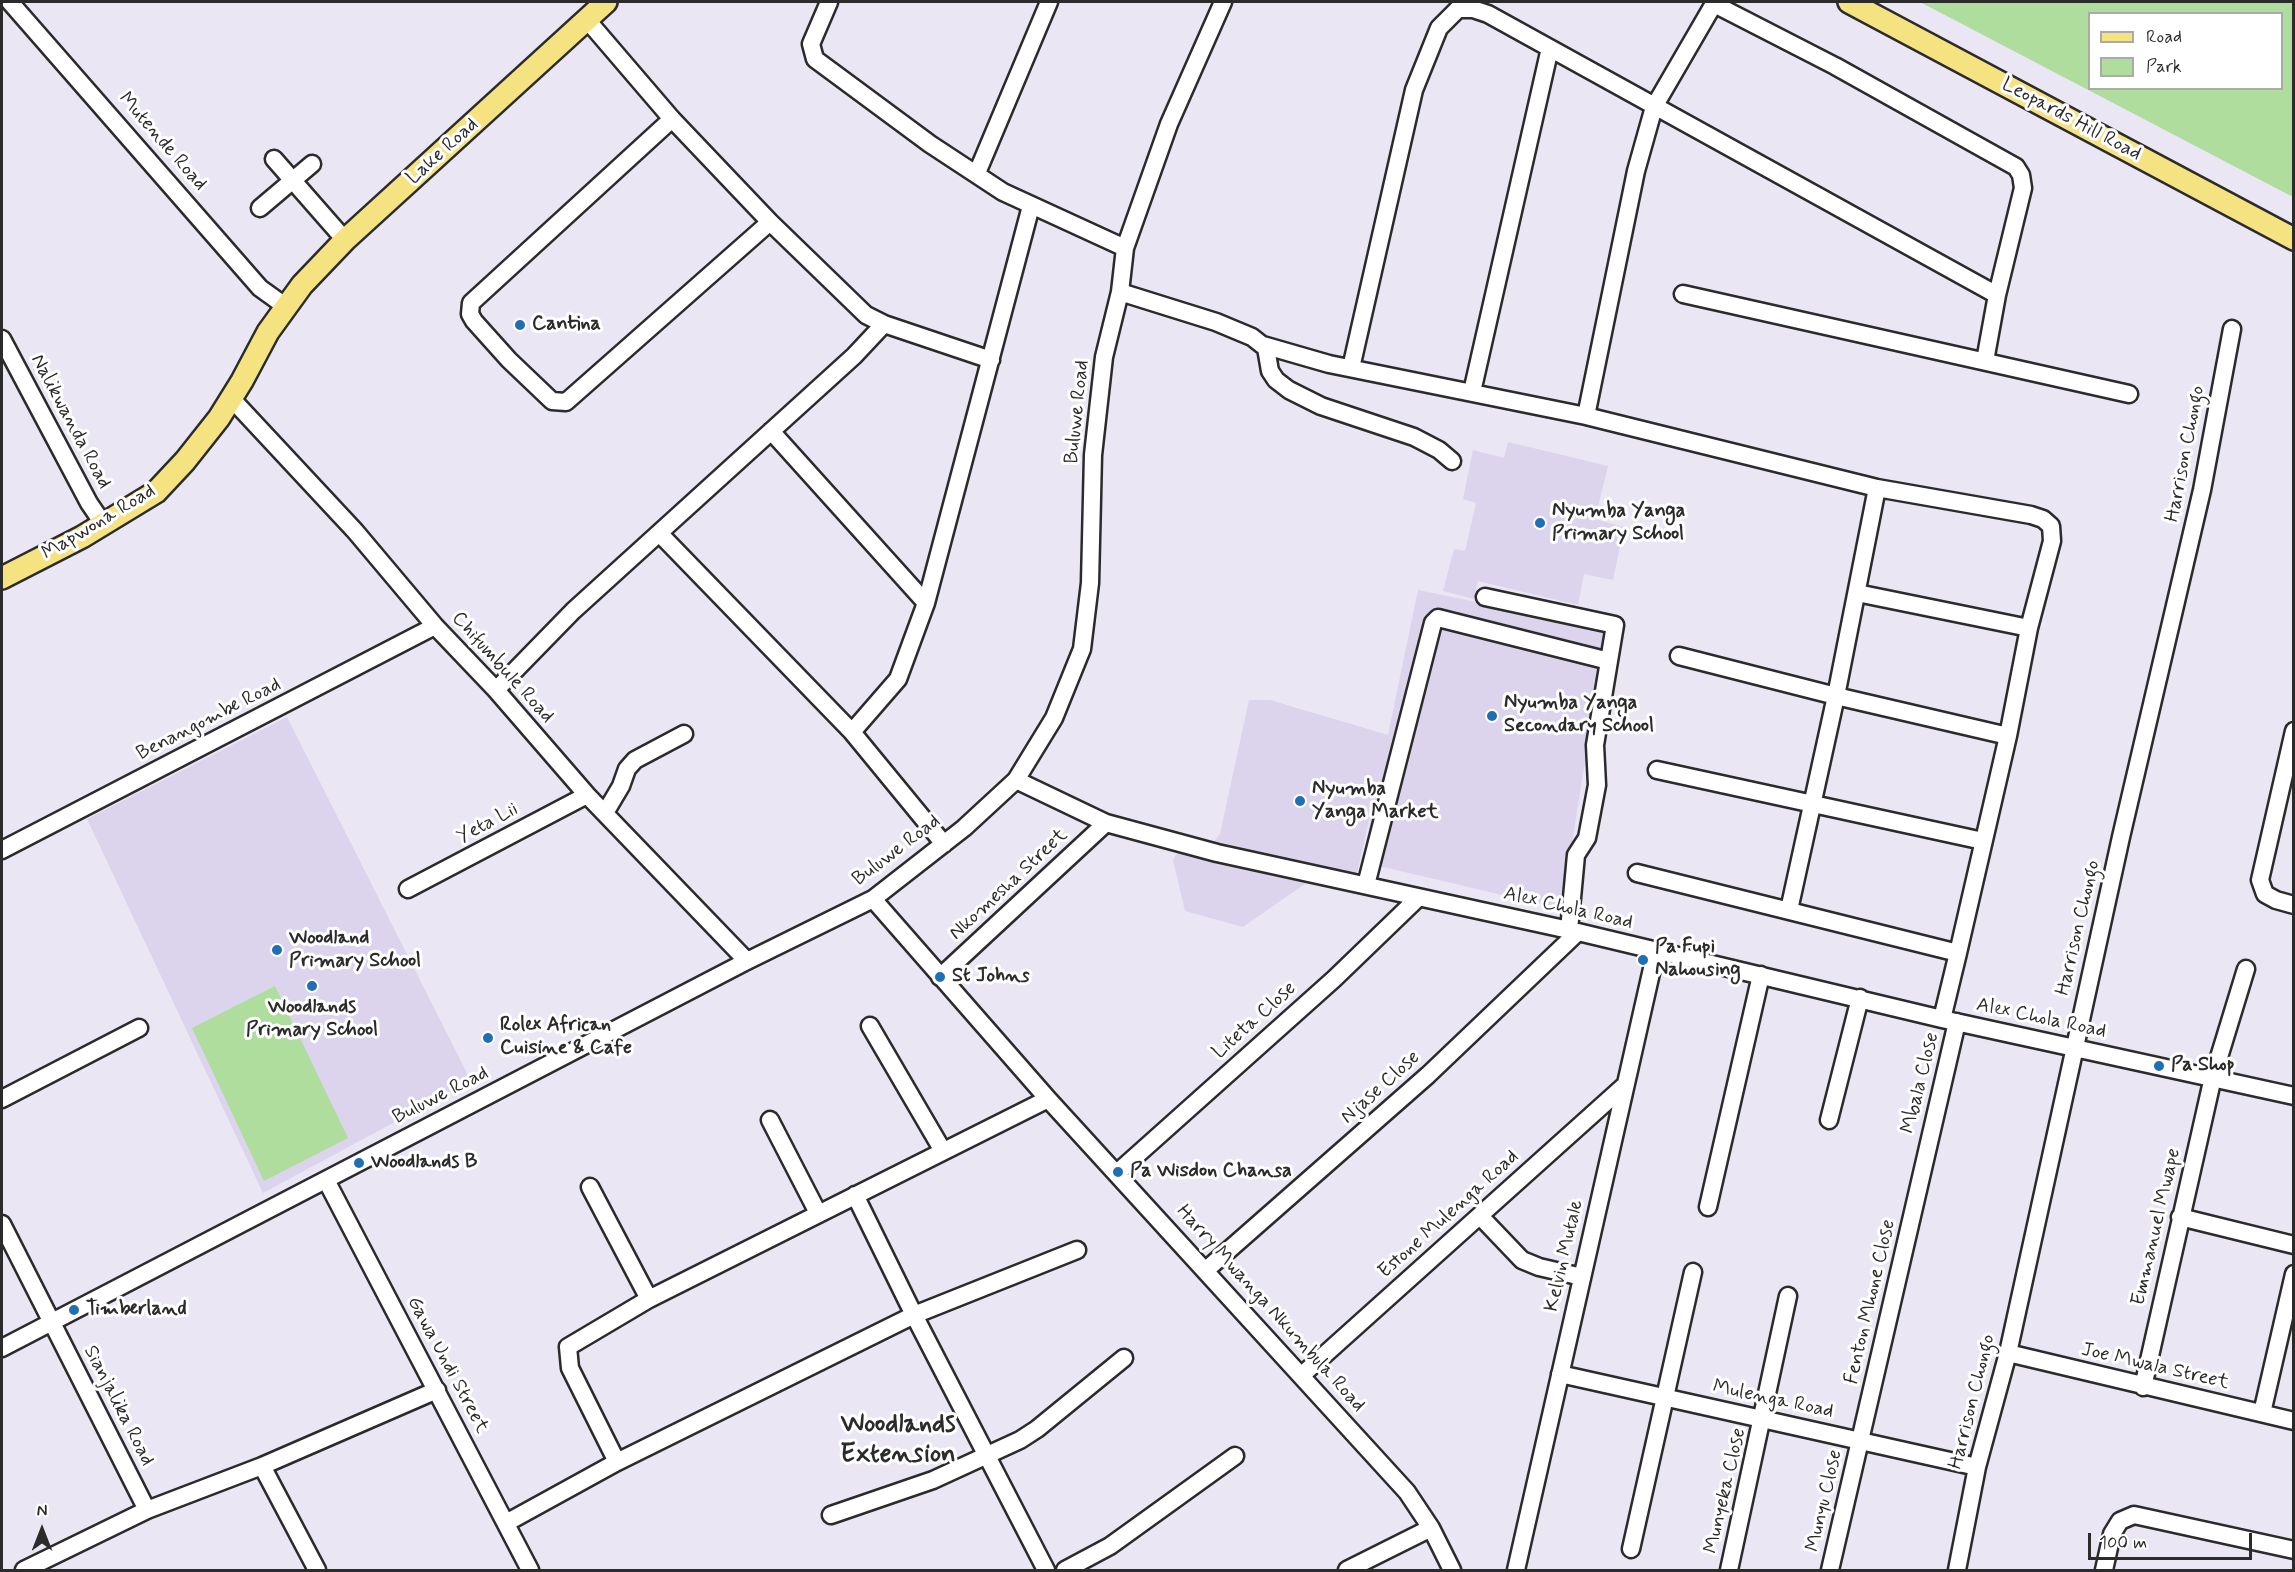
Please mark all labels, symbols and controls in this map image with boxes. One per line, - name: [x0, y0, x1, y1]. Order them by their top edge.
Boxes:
- legend: [2088, 12, 2283, 90]
- text: Road: [2146, 25, 2182, 49]
- text: Park: [2146, 55, 2182, 79]
- street label: Leopards Hill Road: [1997, 73, 2145, 167]
- street label: Mutende Road: [113, 88, 211, 196]
- street label: Lake Road: [402, 114, 484, 190]
- place label: Cantina: [532, 313, 601, 337]
- marker: Cantina: [513, 318, 527, 332]
- street label: Nalikwanda Road: [24, 351, 116, 493]
- street label: Buluwe Road: [1061, 359, 1095, 465]
- street label: Harrison Chongo: [2161, 384, 2211, 524]
- street label: Mapwona Road: [38, 480, 160, 566]
- place label: Nyumba Yanga Primary School: [1552, 500, 1685, 547]
- marker: Nyumba Yanga Primary School: [1533, 516, 1547, 530]
- street label: Chifumbule Road: [446, 607, 558, 729]
- street label: Benangombe Road: [133, 673, 285, 767]
- place label: Nyumba Yanga Secondary School: [1504, 692, 1654, 739]
- marker: Nyumba Yanga Secondary School: [1485, 709, 1499, 723]
- place label: Nyumba Yanga Market: [1312, 778, 1438, 825]
- marker: Nyumba Yanga Market: [1293, 794, 1307, 808]
- street label: Yeta Lii: [453, 798, 523, 850]
- street label: Buluwe Road: [848, 810, 946, 892]
- street label: Nkomesha Street: [945, 824, 1073, 946]
- street label: Harrison Chongo: [2052, 858, 2106, 998]
- street label: Alex Chola Road: [1501, 882, 1635, 936]
- place label: Woodland Primary School: [289, 927, 421, 974]
- place label: Pa Fupi Nahousing: [1655, 936, 1741, 983]
- marker: Woodland Primary School: [270, 943, 284, 957]
- marker: Pa Fupi Nahousing: [1636, 953, 1650, 967]
- place label: St Johns: [952, 965, 1030, 989]
- marker: St Johns: [933, 970, 947, 984]
- street label: Liteta Close: [1208, 977, 1302, 1065]
- marker: Woodlands Primary School: [305, 979, 319, 993]
- street label: Alex Chola Road: [1974, 994, 2108, 1044]
- place label: Woodlands Primary School: [246, 996, 378, 1043]
- place label: Rolex African Cuisine & Cafe: [500, 1014, 632, 1061]
- street label: Mbala Close: [1897, 1030, 1945, 1136]
- marker: Rolex African Cuisine & Cafe: [481, 1031, 495, 1045]
- street label: Njase Close: [1336, 1046, 1426, 1130]
- place label: Pa Shop: [2171, 1054, 2235, 1078]
- marker: Pa Shop: [2152, 1059, 2166, 1073]
- street label: Buluwe Road: [389, 1062, 493, 1130]
- street label: Estone Mulenga Road: [1374, 1146, 1524, 1284]
- street label: Emmanuel Mwape: [2127, 1146, 2187, 1308]
- place label: Woodlands B: [371, 1151, 477, 1175]
- marker: Woodlands B: [352, 1156, 366, 1170]
- place label: Pa Wisdon Chansa: [1130, 1160, 1292, 1184]
- marker: Pa Wisdon Chansa: [1111, 1165, 1125, 1179]
- street label: Kelvin Mutale: [1540, 1198, 1590, 1314]
- street label: Harry Mwanga Nkumbula Road: [1170, 1200, 1370, 1418]
- street label: Fenton Mhone Close: [1840, 1217, 1902, 1387]
- street label: Gawa Undi Street: [401, 1293, 493, 1437]
- place label: Timberland: [86, 1298, 187, 1322]
- marker: Timberland: [67, 1303, 81, 1317]
- street label: Harrison Chongo: [1945, 1332, 2001, 1472]
- street label: Joe Mwala Street: [2079, 1338, 2231, 1396]
- street label: Sianjalika Road: [77, 1342, 159, 1470]
- street label: Mulenga Road: [1710, 1375, 1836, 1425]
- district label: Woodlands Extension: [840, 1410, 956, 1472]
- street label: Munyeka Close: [1700, 1426, 1752, 1556]
- street label: Munyu Close: [1802, 1448, 1848, 1554]
- north arrow: [12, 1500, 72, 1560]
- text: N: [37, 1501, 47, 1522]
- scale bar: [2091, 1521, 2254, 1559]
- text: 100 m: [2099, 1531, 2147, 1555]

